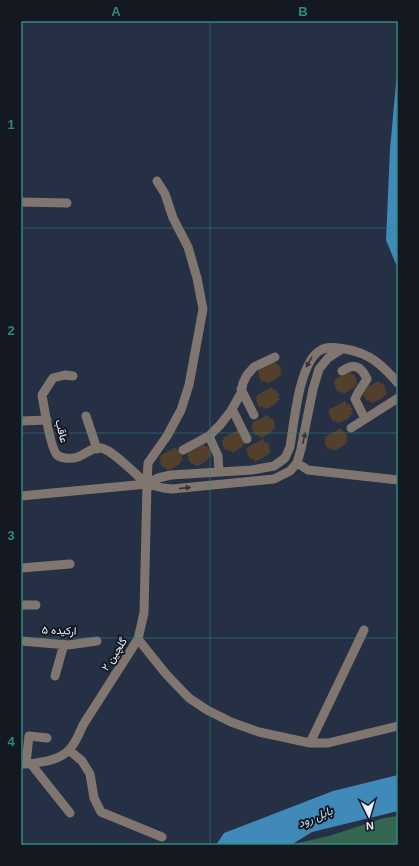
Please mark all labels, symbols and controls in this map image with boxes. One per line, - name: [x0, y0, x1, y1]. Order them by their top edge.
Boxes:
- text: A: [111, 4, 121, 19]
- text: B: [298, 4, 308, 19]
- text: 1: [7, 117, 15, 132]
- text: 2: [7, 323, 15, 338]
- one-way arrow: [306, 356, 313, 368]
- street label: عاقب: [52, 418, 71, 445]
- one-way arrow: [301, 432, 307, 444]
- one-way arrow: [179, 484, 191, 491]
- text: 3: [7, 528, 15, 543]
- street label: ارکیده ۵: [41, 623, 77, 638]
- street label: گلچین ۲: [99, 635, 131, 674]
- text: 4: [7, 734, 15, 749]
- north arrow: [349, 796, 389, 836]
- water label: بابل رود: [295, 803, 335, 832]
- text: N: [365, 820, 374, 832]

